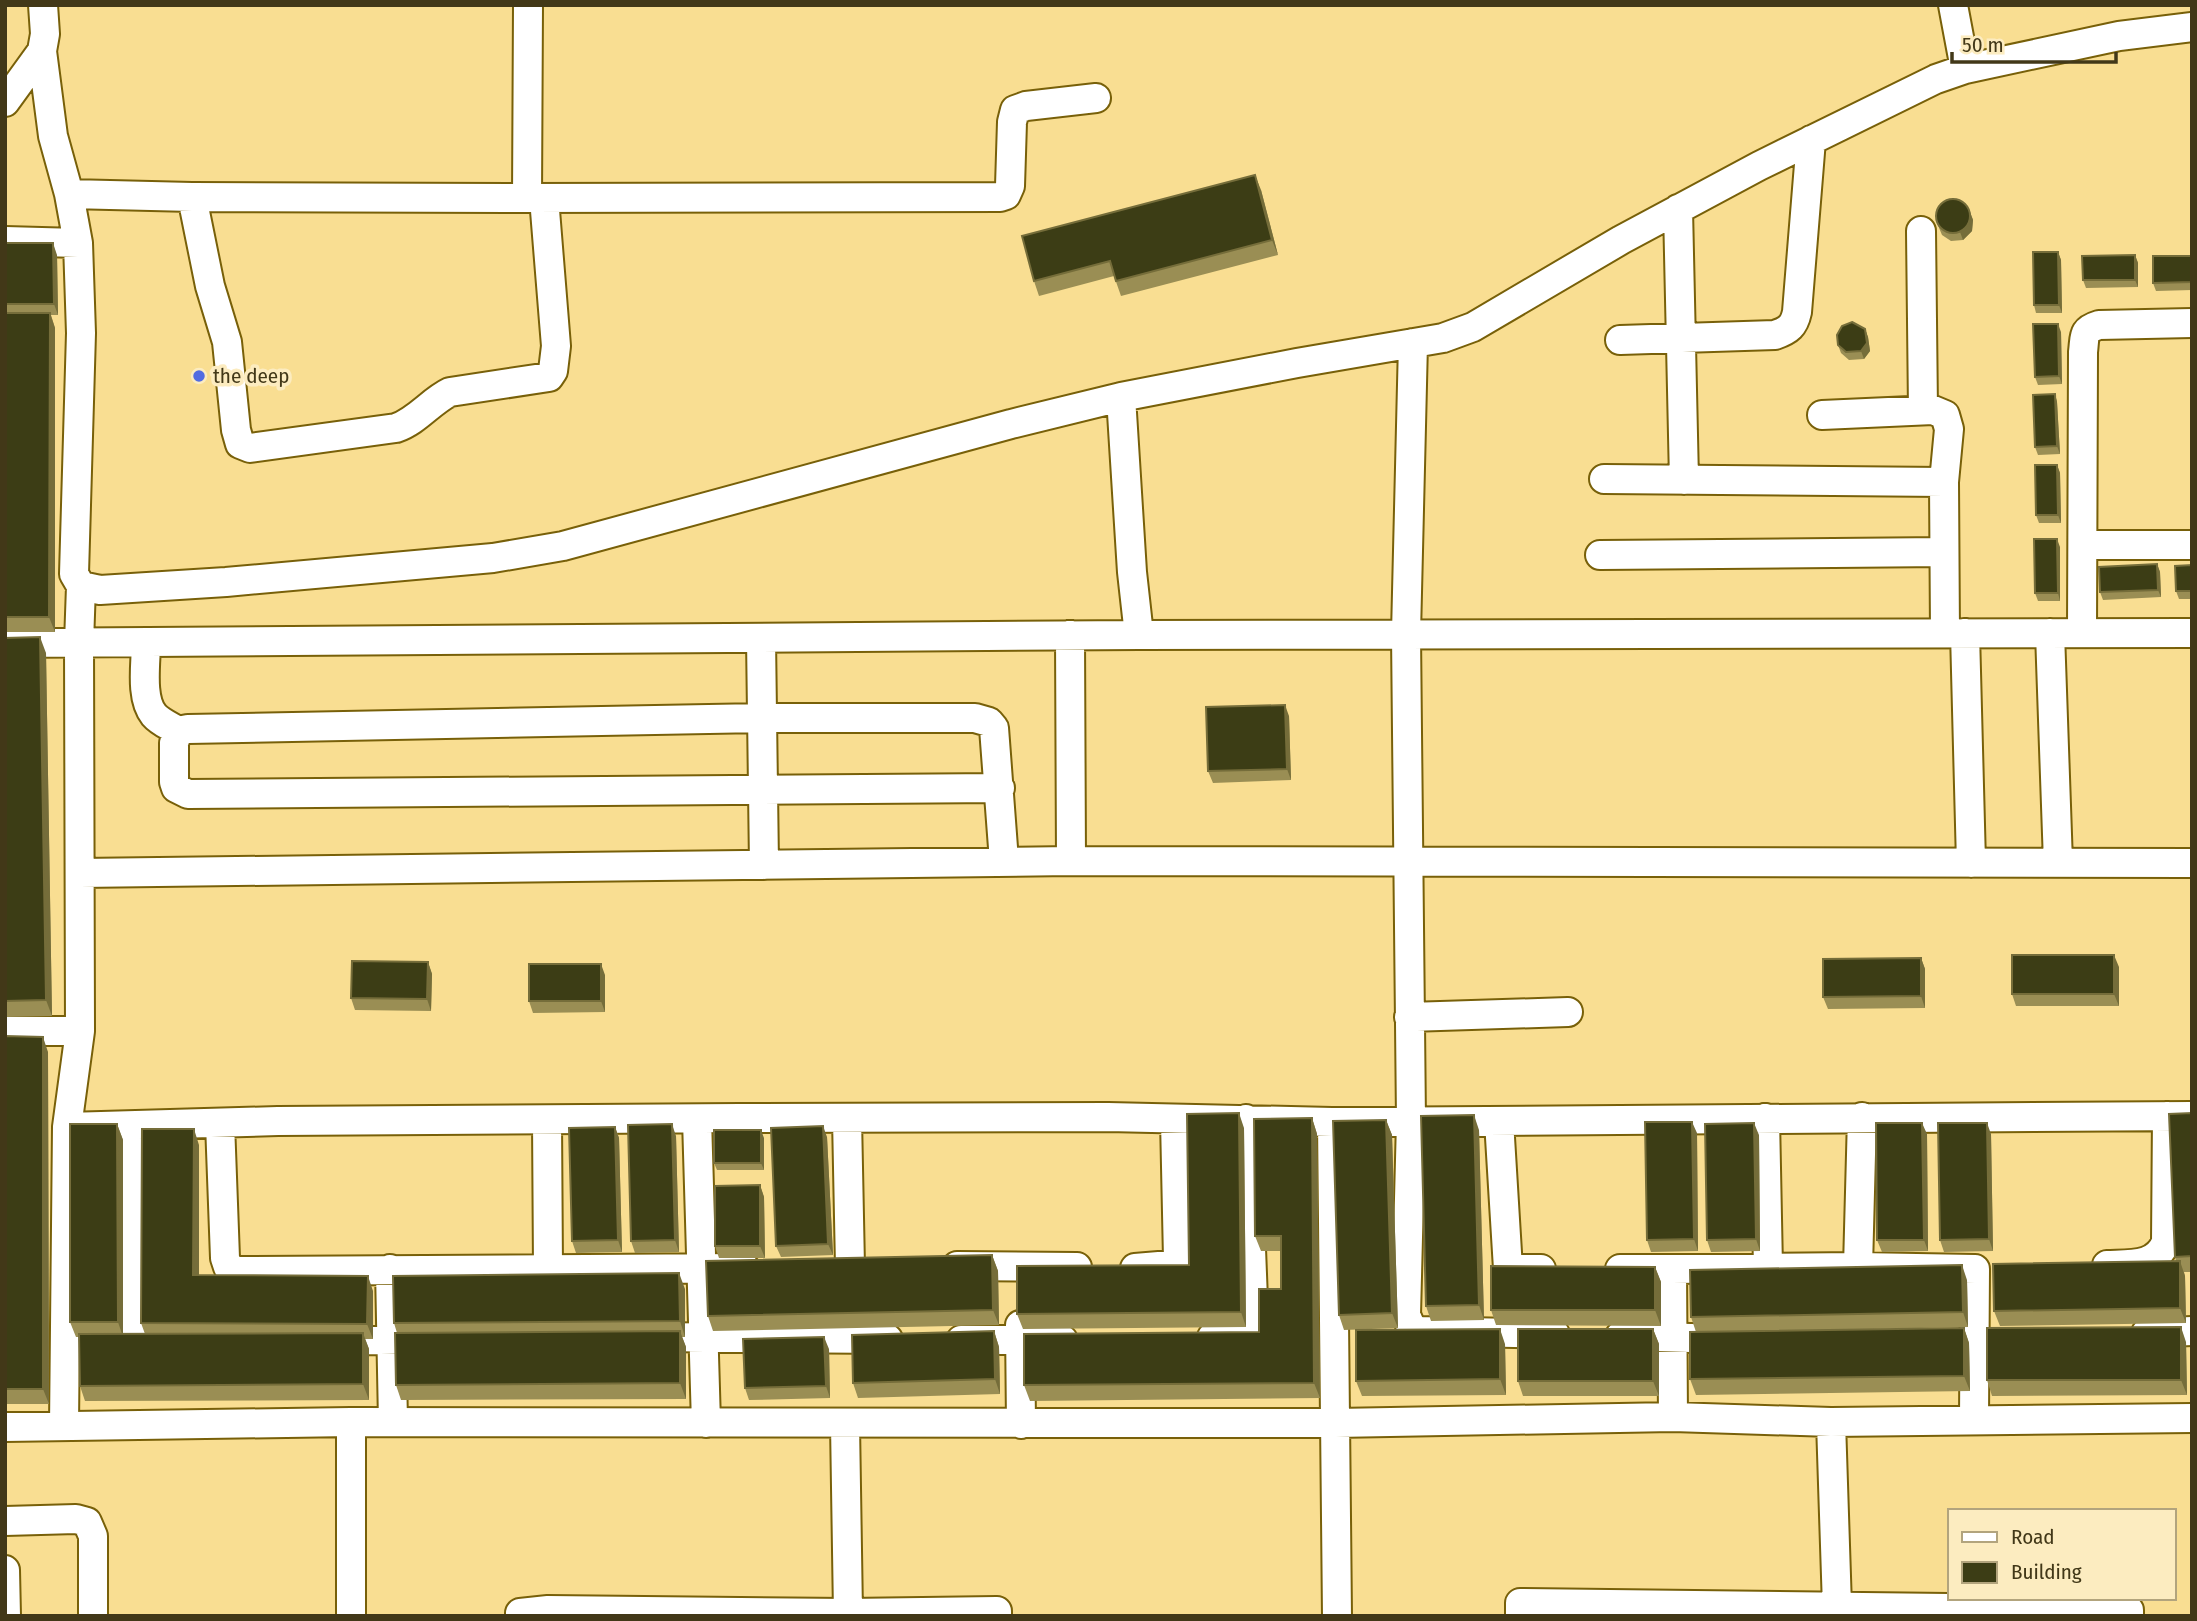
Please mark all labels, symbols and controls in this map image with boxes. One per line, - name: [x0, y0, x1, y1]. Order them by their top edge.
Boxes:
- scale bar: [1952, 21, 2116, 65]
- text: 50 m: [1962, 32, 2004, 58]
- place label: the deep: [213, 363, 289, 389]
- marker: the deep: [191, 368, 207, 384]
- legend: [1948, 1509, 2176, 1600]
- text: Road: [2011, 1524, 2055, 1550]
- text: Building: [2011, 1559, 2082, 1585]

